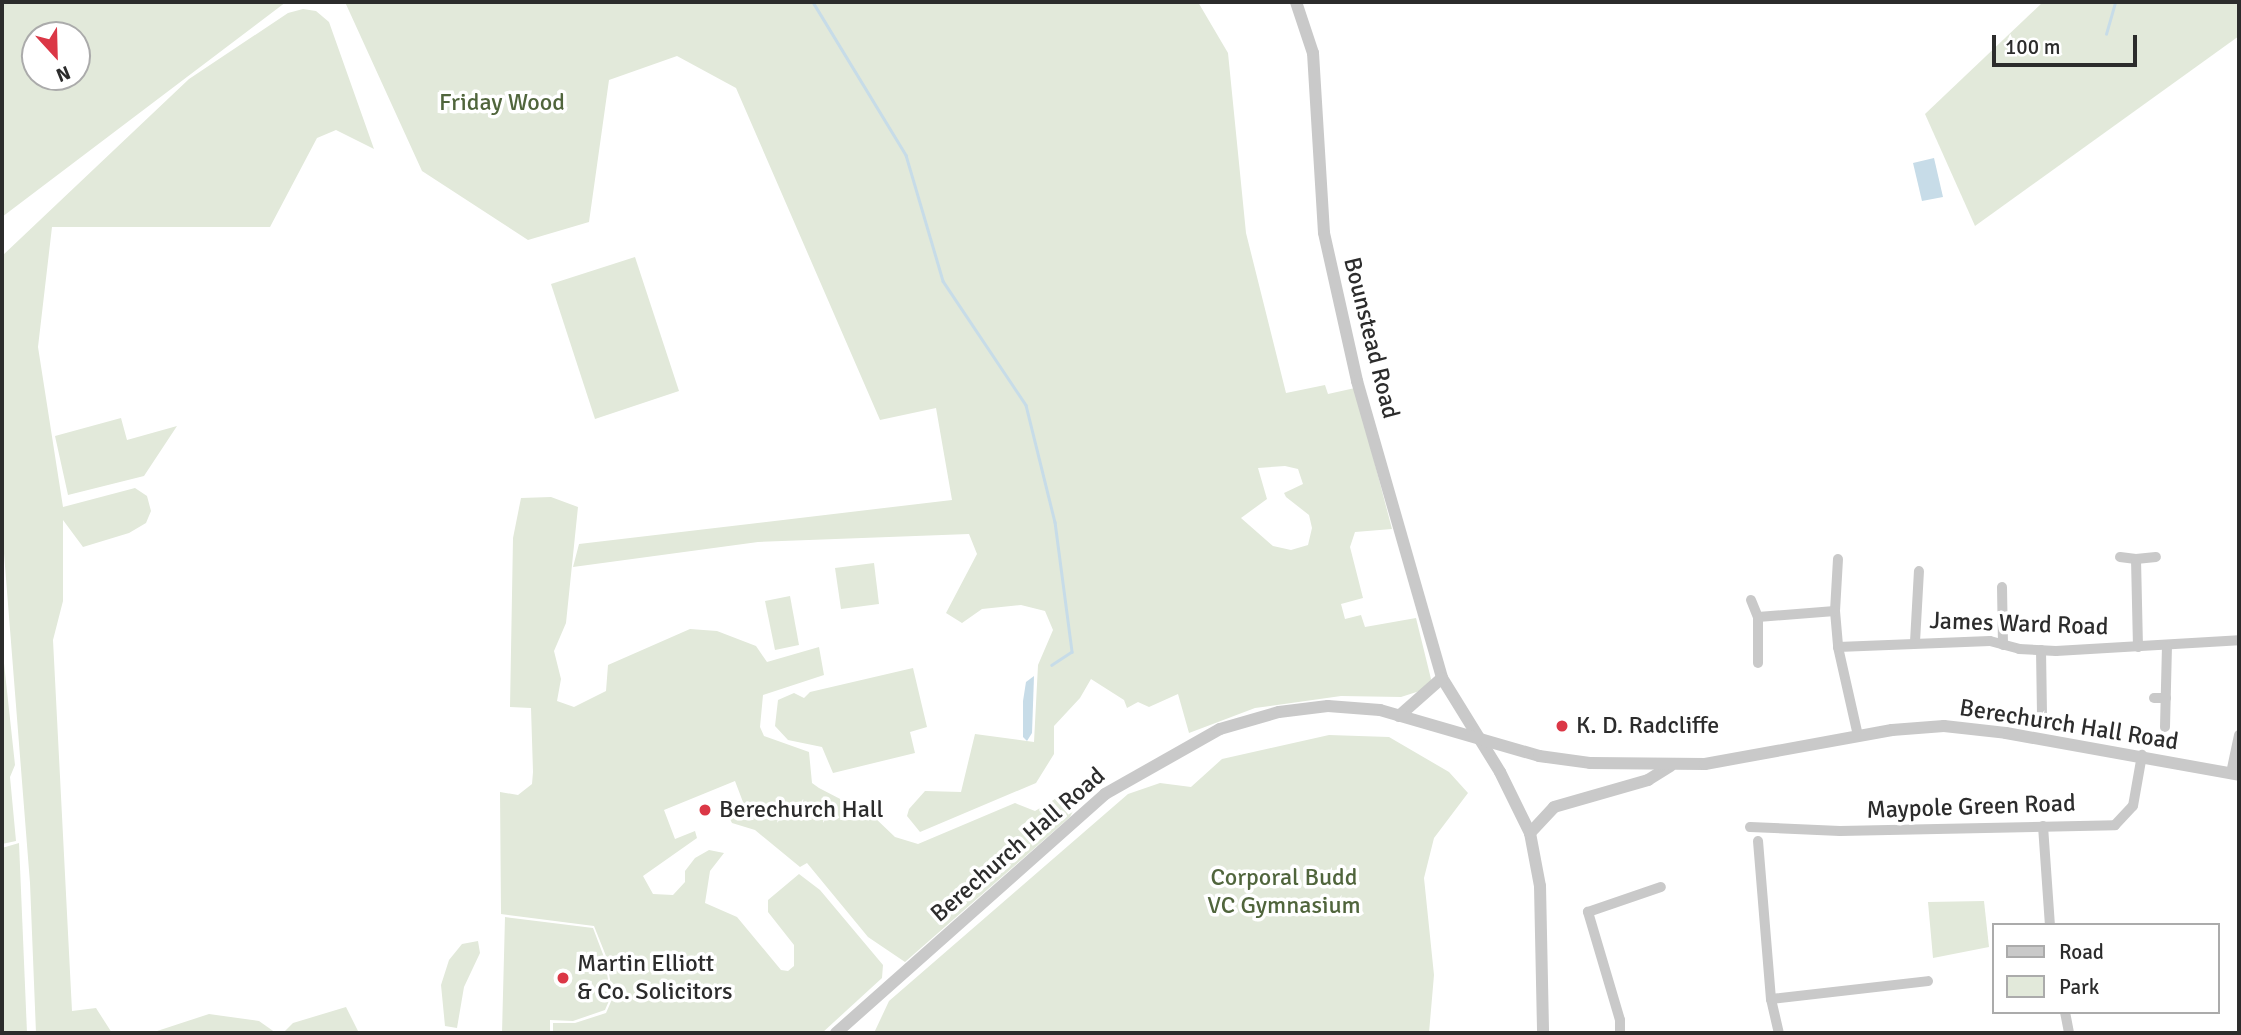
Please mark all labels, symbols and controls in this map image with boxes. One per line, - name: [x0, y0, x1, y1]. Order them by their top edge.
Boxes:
- north arrow: [21, 21, 91, 91]
- scale bar: [1996, 21, 2141, 65]
- text: 100 m: [2005, 34, 2060, 60]
- text: N: [52, 60, 74, 87]
- park label: Friday Wood: [439, 89, 565, 117]
- street label: Bounstead Road: [1337, 254, 1405, 422]
- street label: James Ward Road: [1929, 606, 2109, 642]
- street label: Berechurch Hall Road: [1957, 693, 2181, 757]
- place label: K. D. Radcliffe: [1576, 712, 1719, 740]
- marker: K. D. Radcliffe: [1554, 718, 1570, 734]
- street label: Berechurch Hall Road: [925, 762, 1111, 928]
- street label: Maypole Green Road: [1866, 789, 2076, 825]
- place label: Berechurch Hall: [719, 796, 884, 824]
- marker: Berechurch Hall: [697, 802, 713, 818]
- park label: Corporal Budd VC Gymnasium: [1207, 864, 1361, 920]
- legend: [1993, 923, 2220, 1014]
- text: Road: [2059, 939, 2104, 965]
- place label: Martin Elliott & Co. Solicitors: [577, 950, 733, 1006]
- marker: Martin Elliott & Co. Solicitors: [555, 970, 571, 986]
- text: Park: [2059, 974, 2099, 1000]

